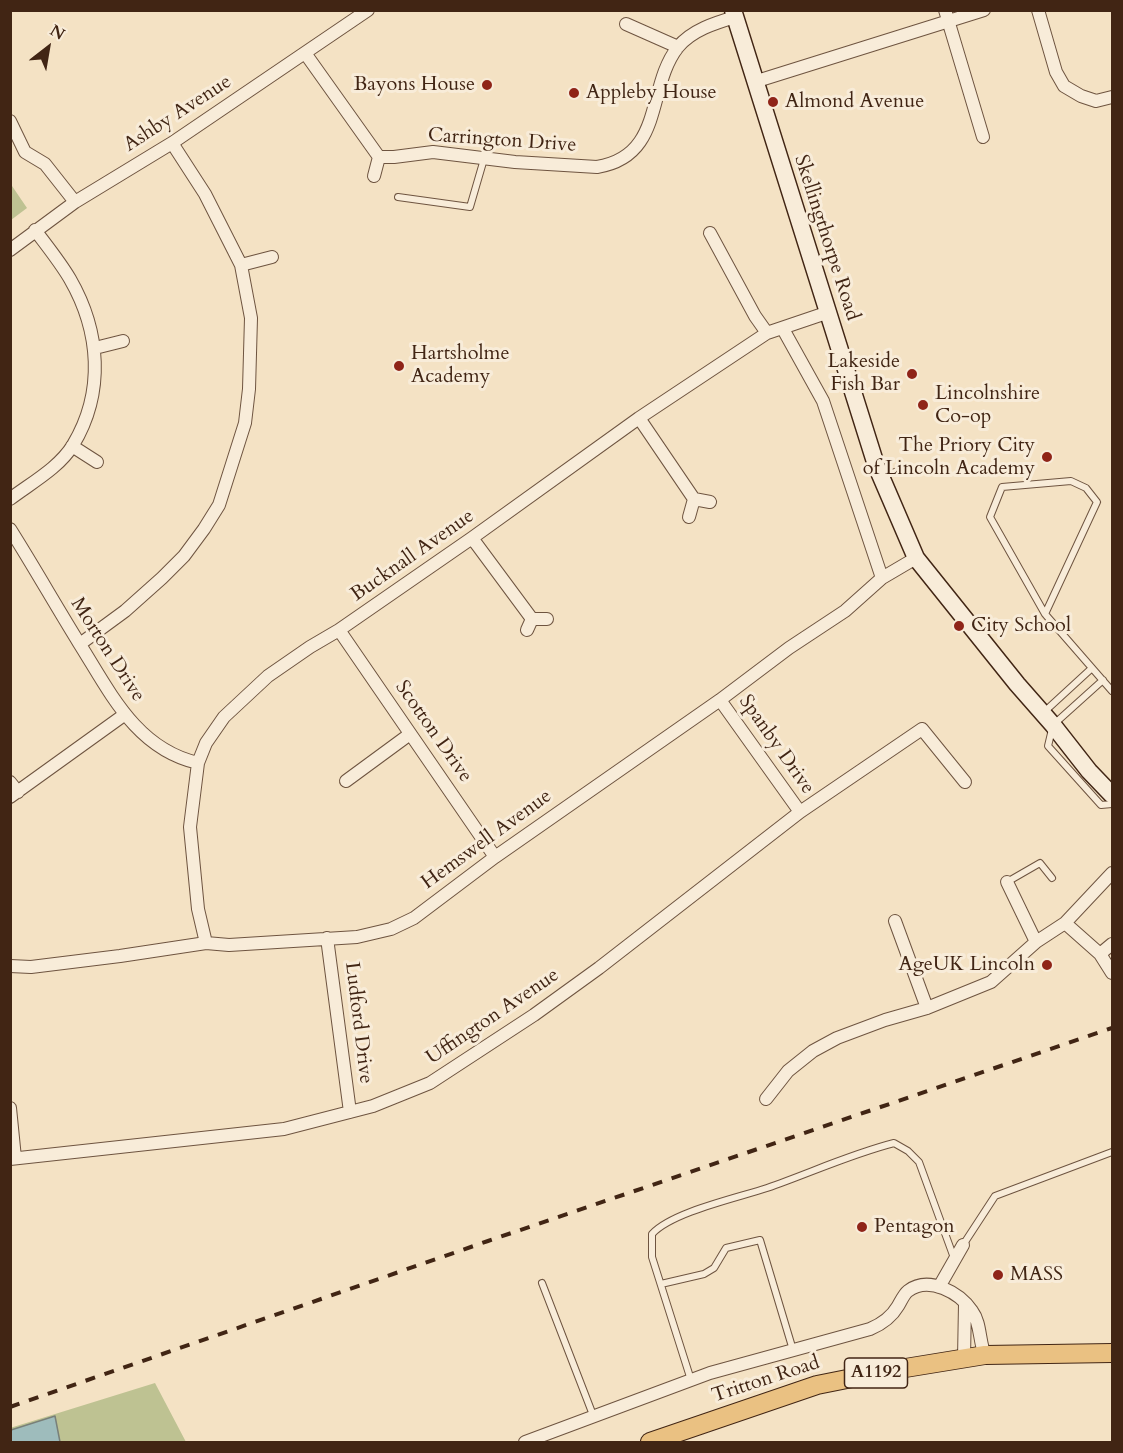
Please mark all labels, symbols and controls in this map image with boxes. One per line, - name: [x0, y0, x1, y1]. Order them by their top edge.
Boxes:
- north arrow: [18, 18, 78, 78]
- text: N: [46, 20, 69, 46]
- street label: Ashby Avenue: [120, 70, 236, 158]
- place label: Bayons House: [354, 73, 475, 97]
- marker: Bayons House: [480, 78, 494, 92]
- place label: Appleby House: [586, 81, 717, 105]
- marker: Appleby House: [567, 86, 581, 100]
- place label: Almond Avenue: [785, 90, 924, 114]
- marker: Almond Avenue: [766, 95, 780, 109]
- street label: Carrington Drive: [427, 124, 577, 158]
- street label: Skellingthorpe Road: [788, 152, 864, 324]
- place label: Hartsholme Academy: [411, 342, 510, 389]
- place label: Lakeside Fish Bar: [827, 350, 900, 397]
- marker: Hartsholme Academy: [392, 359, 406, 373]
- marker: Lakeside Fish Bar: [905, 367, 919, 381]
- place label: Lincolnshire Co-op: [935, 382, 1040, 429]
- marker: Lincolnshire Co-op: [916, 398, 930, 412]
- place label: The Priory City of Lincoln Academy: [863, 434, 1035, 481]
- marker: The Priory City of Lincoln Academy: [1040, 450, 1054, 464]
- street label: Bucknall Avenue: [347, 505, 479, 607]
- street label: Morton Drive: [64, 593, 150, 707]
- place label: City School: [971, 614, 1071, 638]
- marker: City School: [952, 619, 966, 633]
- street label: Scotton Drive: [389, 677, 477, 787]
- street label: Spanby Drive: [733, 691, 819, 799]
- street label: Hemswell Avenue: [417, 785, 557, 895]
- place label: AgeUK Lincoln: [898, 953, 1035, 977]
- marker: AgeUK Lincoln: [1040, 958, 1054, 972]
- street label: Ludford Drive: [339, 961, 377, 1085]
- street label: Uffington Avenue: [422, 964, 564, 1070]
- place label: Pentagon: [874, 1215, 955, 1239]
- marker: Pentagon: [855, 1220, 869, 1234]
- place label: MASS: [1010, 1263, 1063, 1287]
- marker: MASS: [991, 1268, 1005, 1282]
- street label: Tritton Road: [709, 1351, 823, 1409]
- road number: A1192: [844, 1358, 908, 1388]

